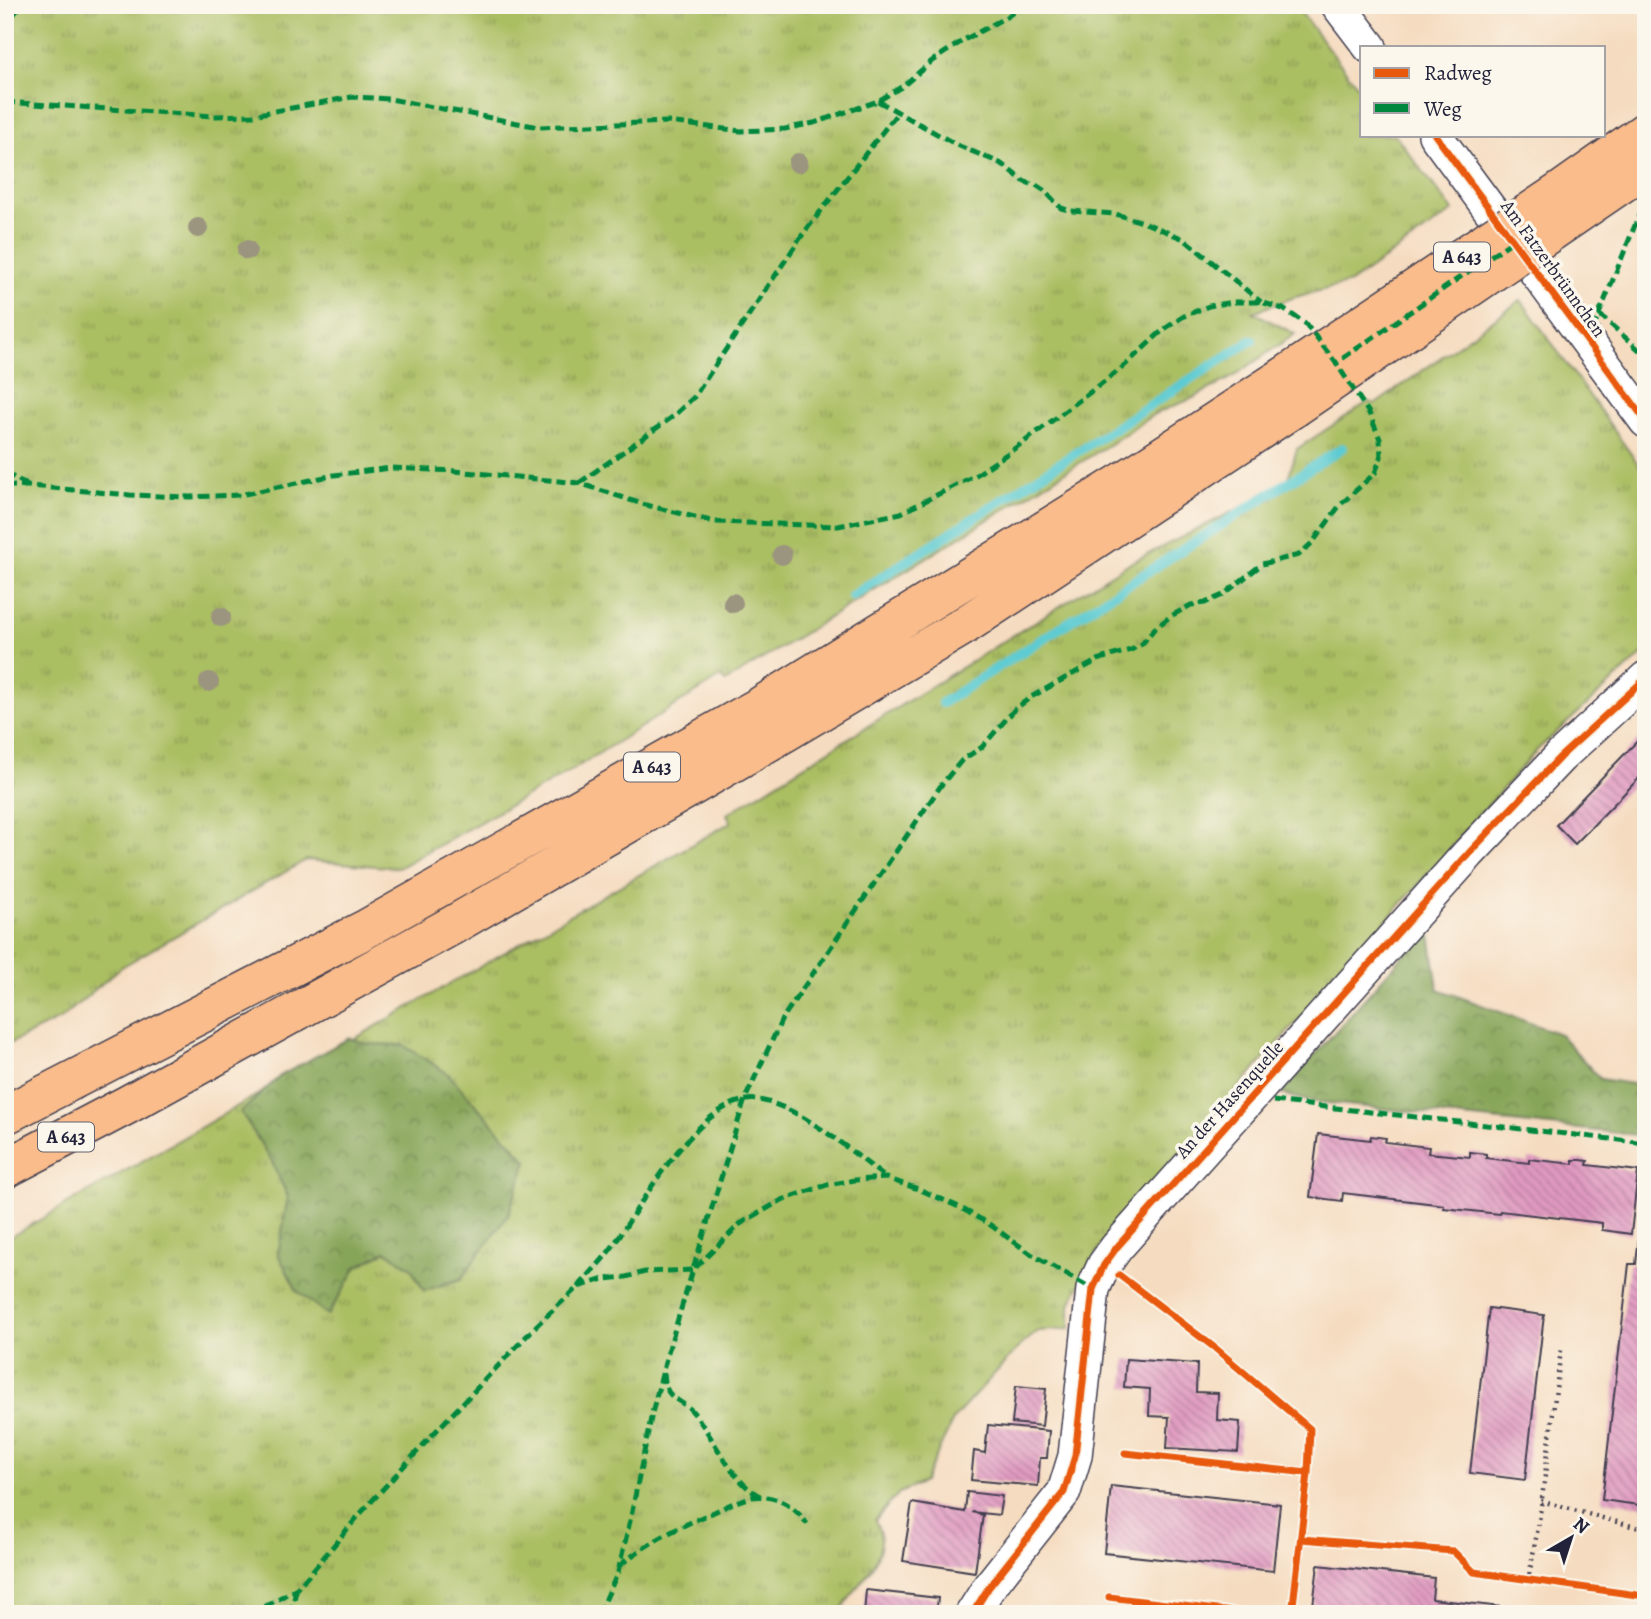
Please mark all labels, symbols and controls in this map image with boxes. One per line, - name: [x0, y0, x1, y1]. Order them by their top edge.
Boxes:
- legend: [1360, 46, 1606, 136]
- text: Radweg: [1424, 59, 1492, 87]
- text: Weg: [1423, 95, 1462, 123]
- street label: Am Fatzerbrünnchen: [1494, 194, 1612, 343]
- road number: A 643: [1434, 243, 1490, 272]
- road number: A 643: [624, 752, 680, 782]
- street label: An der Hasenquelle: [1169, 1035, 1290, 1165]
- road number: A 643: [38, 1122, 94, 1152]
- north arrow: [1536, 1504, 1606, 1574]
- text: N: [1568, 1511, 1595, 1540]

